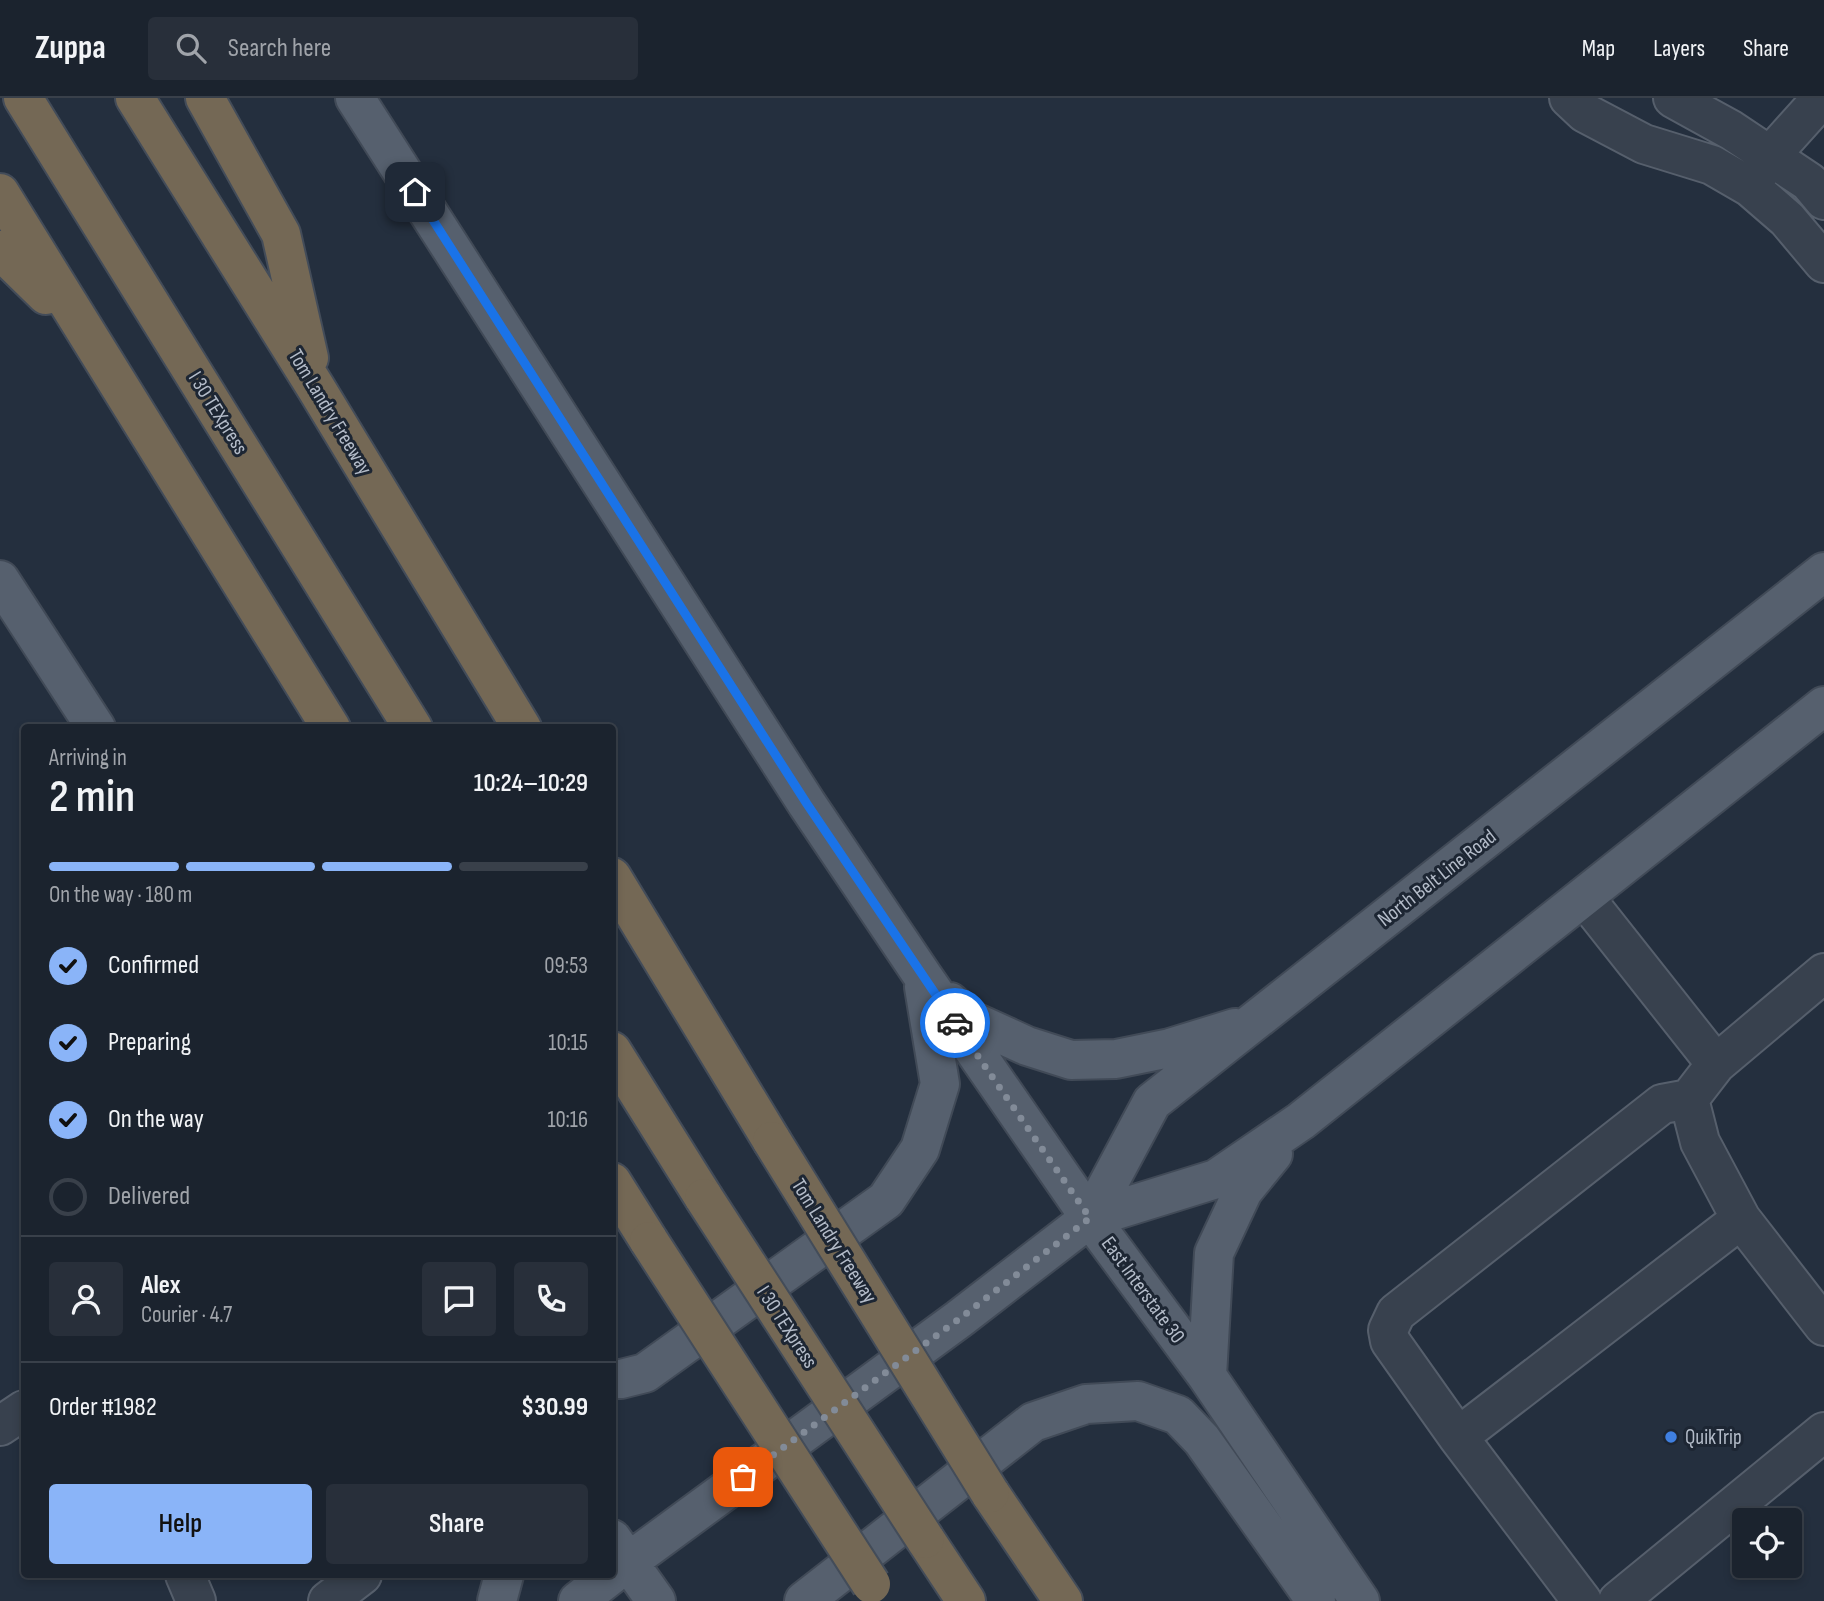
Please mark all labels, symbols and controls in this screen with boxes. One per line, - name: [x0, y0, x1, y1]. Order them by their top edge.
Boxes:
- search box: [148, 17, 638, 80]
- text: Zuppa: [35, 28, 106, 68]
- icon: search: [172, 29, 210, 67]
- text: Search here: [228, 33, 331, 64]
- text: Map: [1582, 34, 1615, 63]
- text: Layers: [1653, 34, 1705, 63]
- text: Share: [1743, 34, 1789, 63]
- pin: [385, 162, 445, 222]
- icon: home: [396, 173, 434, 211]
- street label: Tom Landry Freeway: [283, 345, 377, 479]
- street label: I 30 TEXpress: [183, 367, 253, 459]
- text: Arriving in: [49, 744, 127, 772]
- text: 10:24–10:29: [474, 768, 588, 799]
- text: 2 min: [49, 770, 135, 825]
- street label: North Belt Line Road: [1373, 824, 1501, 932]
- text: On the way · 180 m: [49, 881, 192, 909]
- icon: check: [49, 947, 87, 985]
- text: Confirmed: [108, 950, 199, 981]
- text: 09:53: [544, 952, 588, 980]
- courier: [920, 988, 990, 1058]
- icon: car: [936, 1004, 974, 1042]
- icon: check: [49, 1024, 87, 1062]
- text: Preparing: [108, 1027, 191, 1058]
- text: 10:15: [548, 1029, 588, 1057]
- icon: check: [49, 1101, 87, 1139]
- text: On the way: [108, 1104, 204, 1135]
- text: 10:16: [547, 1106, 588, 1134]
- street label: Tom Landry Freeway: [786, 1174, 882, 1308]
- text: Delivered: [108, 1181, 190, 1212]
- street label: East Interstate 30: [1096, 1232, 1190, 1348]
- button: person: [49, 1262, 123, 1336]
- button: chat: [422, 1262, 496, 1336]
- button: phone: [514, 1262, 588, 1336]
- text: Alex: [141, 1270, 181, 1301]
- street label: I 30 TEXpress: [751, 1281, 823, 1373]
- text: Courier · 4.7: [141, 1301, 232, 1329]
- text: Order #1982: [49, 1392, 157, 1423]
- text: $30.99: [521, 1392, 588, 1423]
- place label: QuikTrip: [1685, 1425, 1742, 1450]
- marker: QuikTrip: [1663, 1429, 1679, 1445]
- pin: [713, 1447, 773, 1507]
- icon: bag: [724, 1458, 762, 1496]
- button: Help: [49, 1484, 312, 1564]
- button: Share: [326, 1484, 588, 1564]
- map controls: [1732, 1508, 1802, 1578]
- button: locate: [1732, 1508, 1802, 1578]

